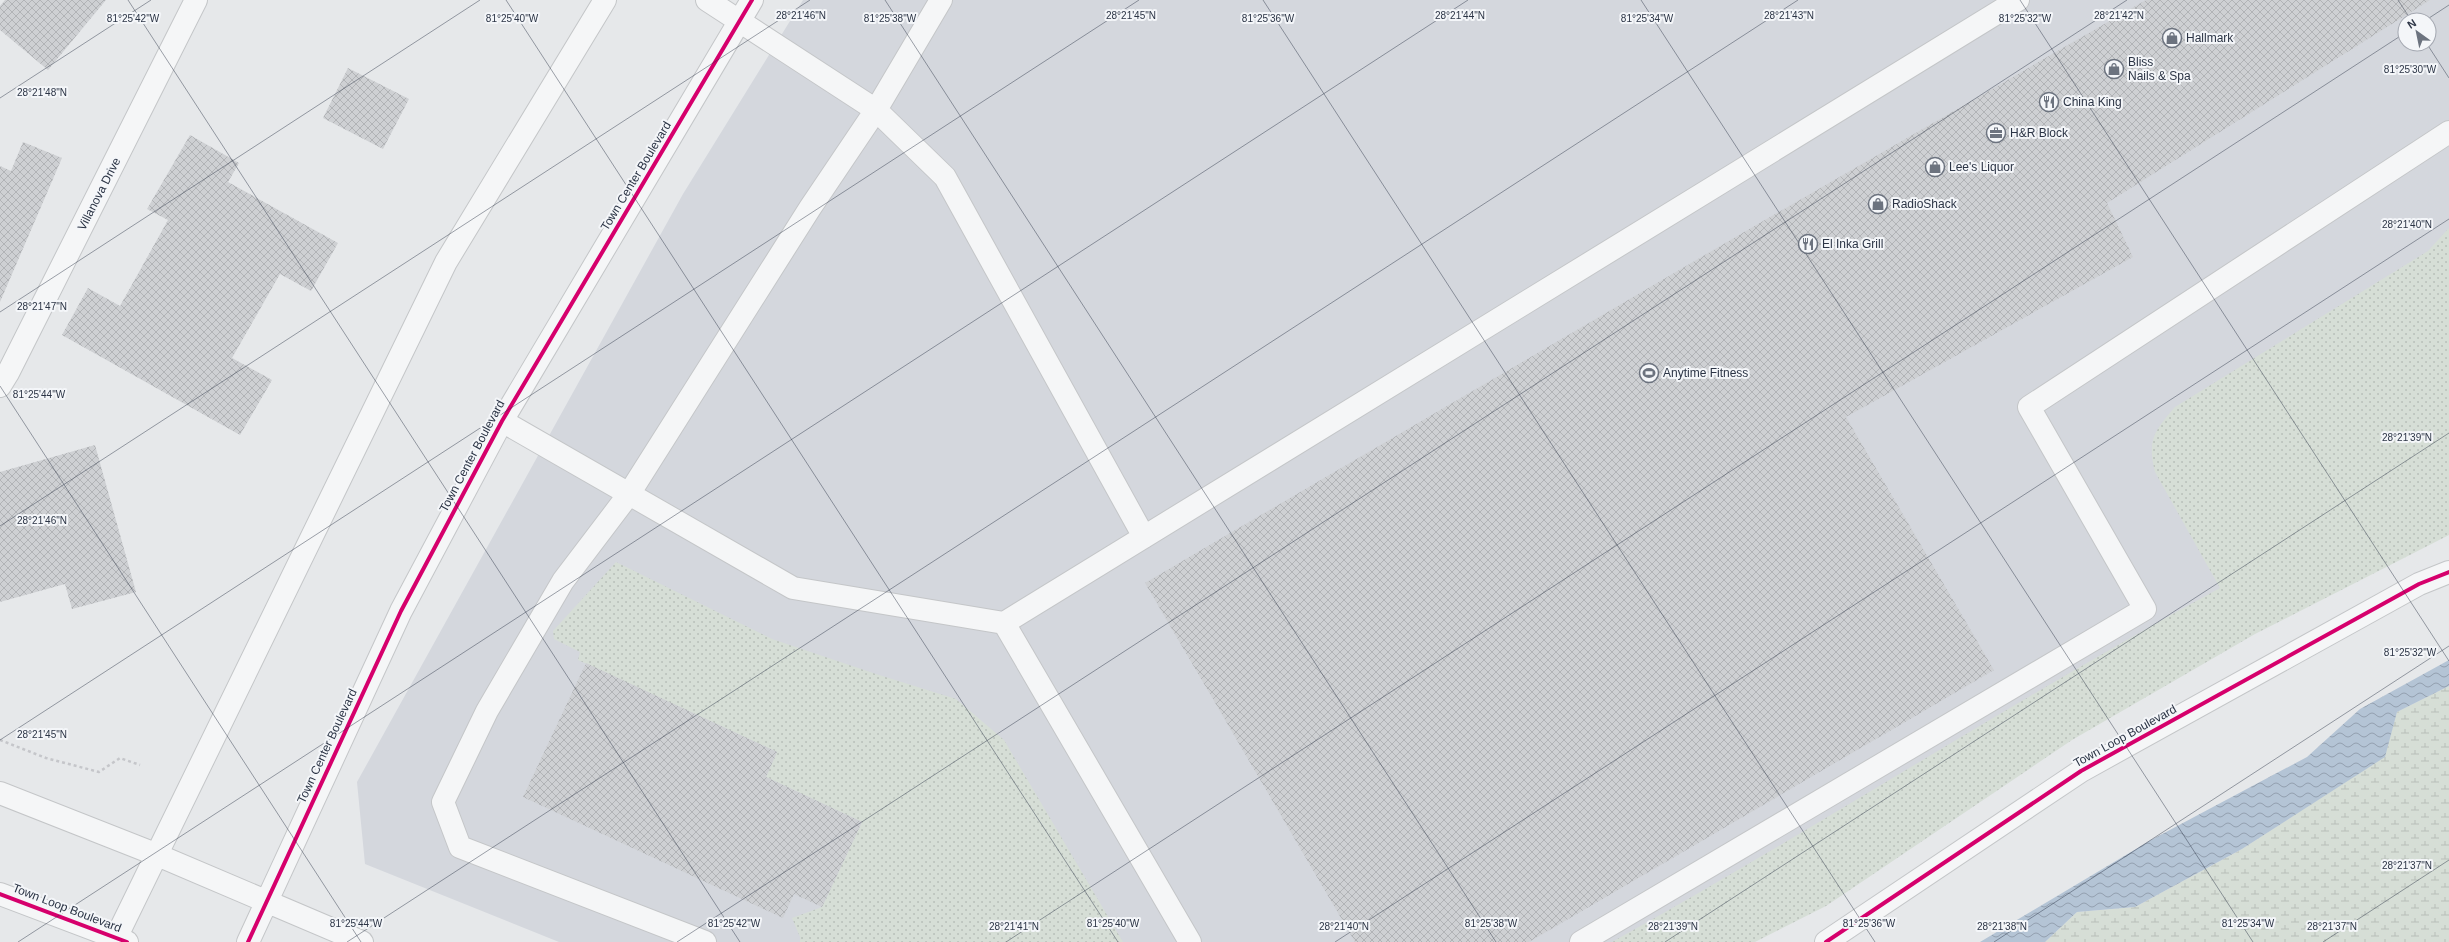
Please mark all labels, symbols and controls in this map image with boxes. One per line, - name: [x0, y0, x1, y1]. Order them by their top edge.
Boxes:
- text: 28°21'46"N: [776, 10, 826, 21]
- text: 28°21'45"N: [1106, 10, 1156, 21]
- text: 28°21'44"N: [1435, 10, 1485, 21]
- text: 28°21'43"N: [1764, 10, 1814, 21]
- text: 28°21'42"N: [2094, 10, 2144, 21]
- north arrow: [2397, 12, 2437, 52]
- text: 81°25'42"W: [107, 13, 160, 24]
- text: 81°25'40"W: [486, 13, 539, 24]
- text: 81°25'38"W: [864, 13, 917, 24]
- text: 81°25'36"W: [1242, 13, 1295, 24]
- text: 81°25'34"W: [1621, 13, 1674, 24]
- text: 81°25'32"W: [1999, 13, 2052, 24]
- text: N: [2405, 16, 2418, 31]
- shop icon: Hallmark: [2161, 27, 2183, 49]
- place label: Hallmark: [2186, 31, 2234, 45]
- place label: Bliss Nails & Spa: [2128, 55, 2191, 83]
- shop icon: Bliss Nails & Spa: [2103, 58, 2125, 80]
- text: 81°25'30"W: [2384, 64, 2437, 75]
- text: 28°21'48"N: [17, 87, 67, 98]
- restaurant icon: China King: [2038, 91, 2060, 113]
- place label: China King: [2063, 95, 2122, 109]
- street label: Town Center Boulevard: [598, 119, 674, 233]
- office icon: H&R Block: [1985, 122, 2007, 144]
- place label: H&R Block: [2010, 126, 2069, 140]
- street label: Villanova Drive: [75, 155, 124, 233]
- shop icon: Lee's Liquor: [1924, 156, 1946, 178]
- place label: Lee's Liquor: [1949, 160, 2014, 174]
- shop icon: RadioShack: [1867, 193, 1889, 215]
- place label: RadioShack: [1892, 197, 1958, 211]
- text: 28°21'40"N: [2382, 219, 2432, 230]
- restaurant icon: El Inka Grill: [1797, 233, 1819, 255]
- place label: El Inka Grill: [1822, 237, 1883, 251]
- text: 28°21'47"N: [17, 301, 67, 312]
- sports icon: Anytime Fitness: [1638, 362, 1660, 384]
- place label: Anytime Fitness: [1663, 366, 1748, 380]
- text: 81°25'44"W: [13, 389, 66, 400]
- street label: Town Center Boulevard: [437, 398, 507, 514]
- text: 28°21'39"N: [2382, 432, 2432, 443]
- text: 28°21'46"N: [17, 515, 67, 526]
- text: 81°25'32"W: [2384, 647, 2437, 658]
- street label: Town Center Boulevard: [294, 687, 360, 805]
- street label: Town Loop Boulevard: [2071, 702, 2179, 770]
- text: 28°21'45"N: [17, 729, 67, 740]
- text: 28°21'37"N: [2382, 860, 2432, 871]
- street label: Town Loop Boulevard: [11, 881, 123, 935]
- text: 81°25'44"W: [330, 918, 383, 929]
- text: 81°25'42"W: [708, 918, 761, 929]
- text: 81°25'40"W: [1087, 918, 1140, 929]
- text: 81°25'38"W: [1465, 918, 1518, 929]
- text: 81°25'36"W: [1843, 918, 1896, 929]
- text: 81°25'34"W: [2222, 918, 2275, 929]
- text: 28°21'41"N: [989, 921, 1039, 932]
- text: 28°21'40"N: [1319, 921, 1369, 932]
- text: 28°21'39"N: [1648, 921, 1698, 932]
- text: 28°21'38"N: [1977, 921, 2027, 932]
- text: 28°21'37"N: [2307, 921, 2357, 932]

